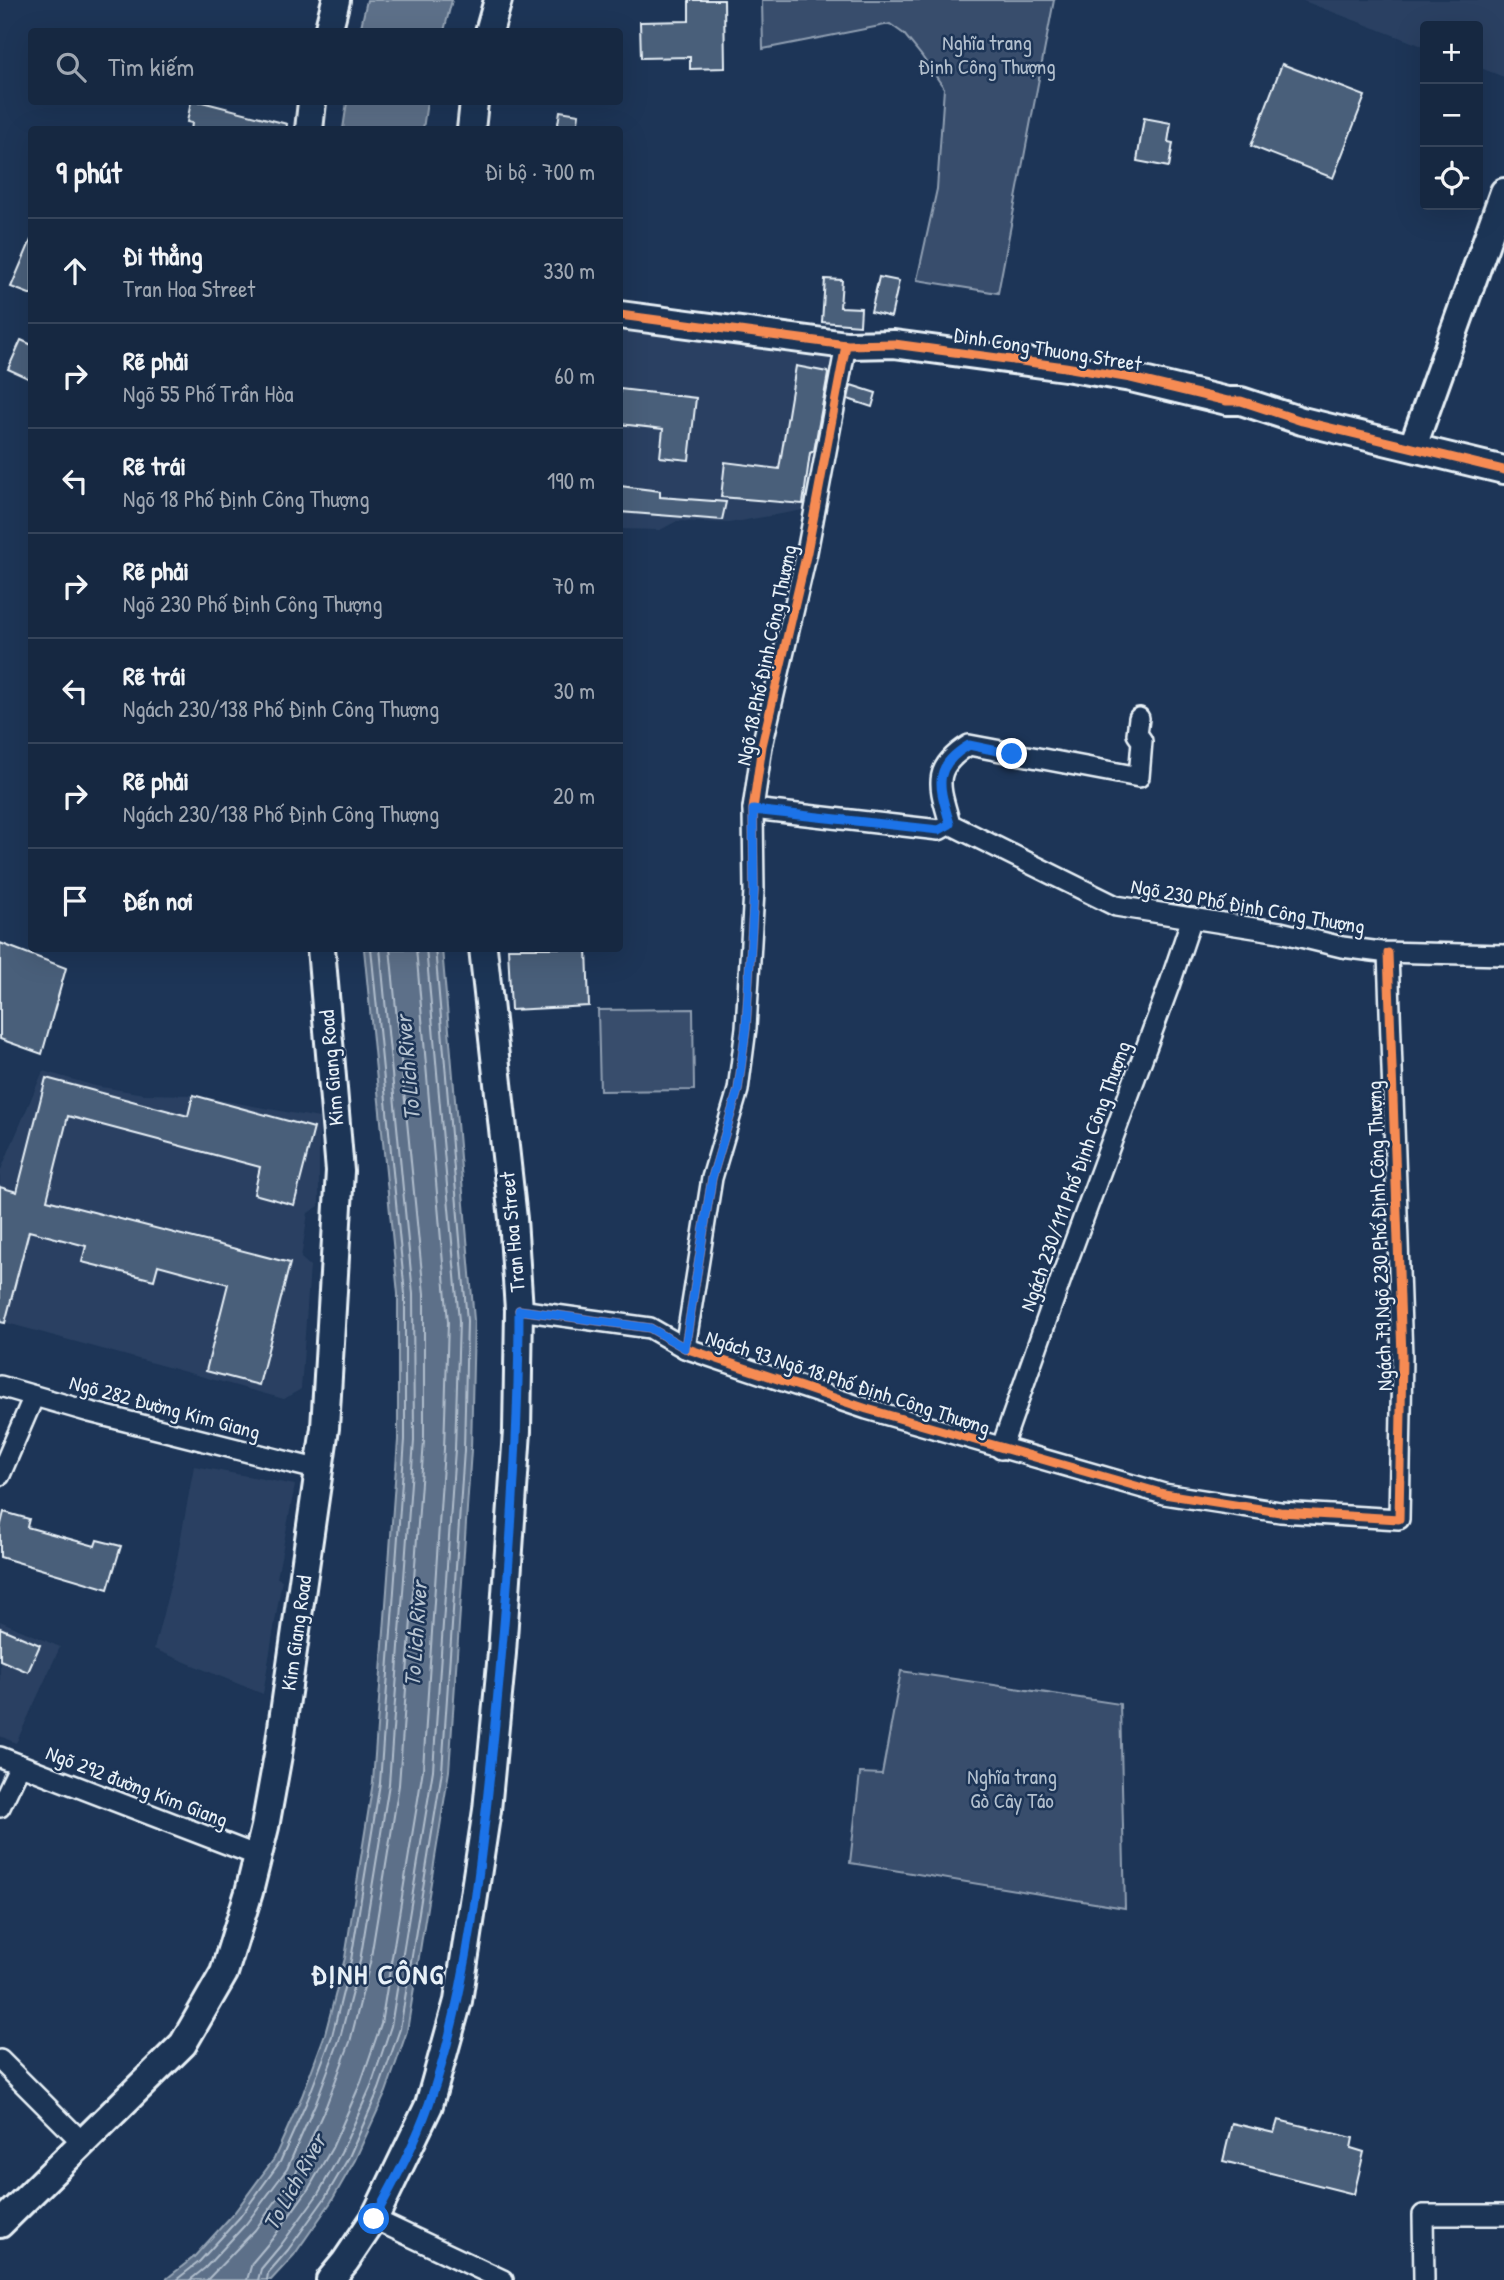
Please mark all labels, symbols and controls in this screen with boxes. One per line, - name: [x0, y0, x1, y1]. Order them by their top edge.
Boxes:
- map controls: [1420, 21, 1483, 210]
- button: +: [1420, 21, 1483, 84]
- search box: [28, 28, 623, 105]
- park label: Nghĩa trang Định Công Thượng: [918, 28, 1056, 81]
- icon: search: [52, 48, 90, 86]
- text: Tìm kiếm: [108, 49, 194, 84]
- button: −: [1420, 84, 1483, 147]
- button: locate: [1420, 147, 1483, 210]
- text: 9 phút: [56, 152, 122, 192]
- text: Đi bộ · 700 m: [485, 156, 595, 187]
- text: Đi thẳng: [123, 238, 202, 273]
- icon: ahead: [56, 252, 94, 290]
- text: 330 m: [543, 255, 595, 286]
- text: Tran Hoa Street: [123, 273, 255, 304]
- street label: Dinh Cong Thuong Street: [952, 320, 1145, 378]
- text: Rẽ phải: [123, 343, 189, 378]
- icon: right: [56, 357, 94, 395]
- text: 60 m: [555, 360, 595, 391]
- text: Ngõ 55 Phố Trần Hòa: [123, 378, 293, 409]
- text: Rẽ trái: [123, 448, 186, 483]
- icon: left: [56, 462, 94, 500]
- text: 190 m: [547, 465, 595, 496]
- text: Ngõ 18 Phố Định Công Thượng: [123, 483, 369, 514]
- street label: Ngõ 18 Phố Định Công Thượng: [728, 542, 804, 768]
- text: Rẽ phải: [123, 553, 189, 588]
- icon: right: [56, 567, 94, 605]
- text: 70 m: [552, 570, 595, 601]
- text: Ngõ 230 Phố Định Công Thượng: [123, 588, 382, 619]
- text: Rẽ trái: [123, 658, 186, 693]
- icon: left: [56, 672, 94, 710]
- text: 30 m: [553, 675, 595, 706]
- text: Ngách 230/138 Phố Định Công Thượng: [123, 693, 439, 724]
- route end: [996, 738, 1027, 769]
- text: Rẽ phải: [123, 763, 189, 798]
- icon: right: [56, 777, 94, 815]
- text: 20 m: [553, 780, 595, 811]
- text: Ngách 230/138 Phố Định Công Thượng: [123, 798, 439, 829]
- street label: Ngõ 230 Phố Định Công Thượng: [1129, 871, 1367, 941]
- icon: arrive: [56, 882, 94, 920]
- text: Đến nơi: [123, 883, 193, 918]
- street label: Kim Giang Road: [312, 1009, 350, 1127]
- water label: To Lich River: [387, 1011, 427, 1122]
- street label: Ngách 230/111 Phố Định Công Thượng: [1013, 1037, 1137, 1315]
- street label: Ngách 79 Ngõ 230 Phố Định Công Thượng: [1359, 1080, 1399, 1392]
- street label: Tran Hoa Street: [492, 1170, 532, 1293]
- street label: Ngách 93 Ngõ 18 Phố Định Công Thượng: [702, 1322, 994, 1442]
- street label: Ngõ 282 Đường Kim Giang: [67, 1368, 263, 1446]
- street label: Kim Giang Road: [274, 1574, 318, 1692]
- water label: To Lich River: [396, 1577, 434, 1688]
- street label: Ngõ 292 đường Kim Giang: [42, 1738, 232, 1834]
- park label: Nghĩa trang Gò Cây Táo: [967, 1762, 1057, 1815]
- district label: ĐỊNH CÔNG: [311, 1955, 445, 1993]
- water label: To Lich River: [255, 2126, 335, 2236]
- route start: [358, 2203, 389, 2234]

